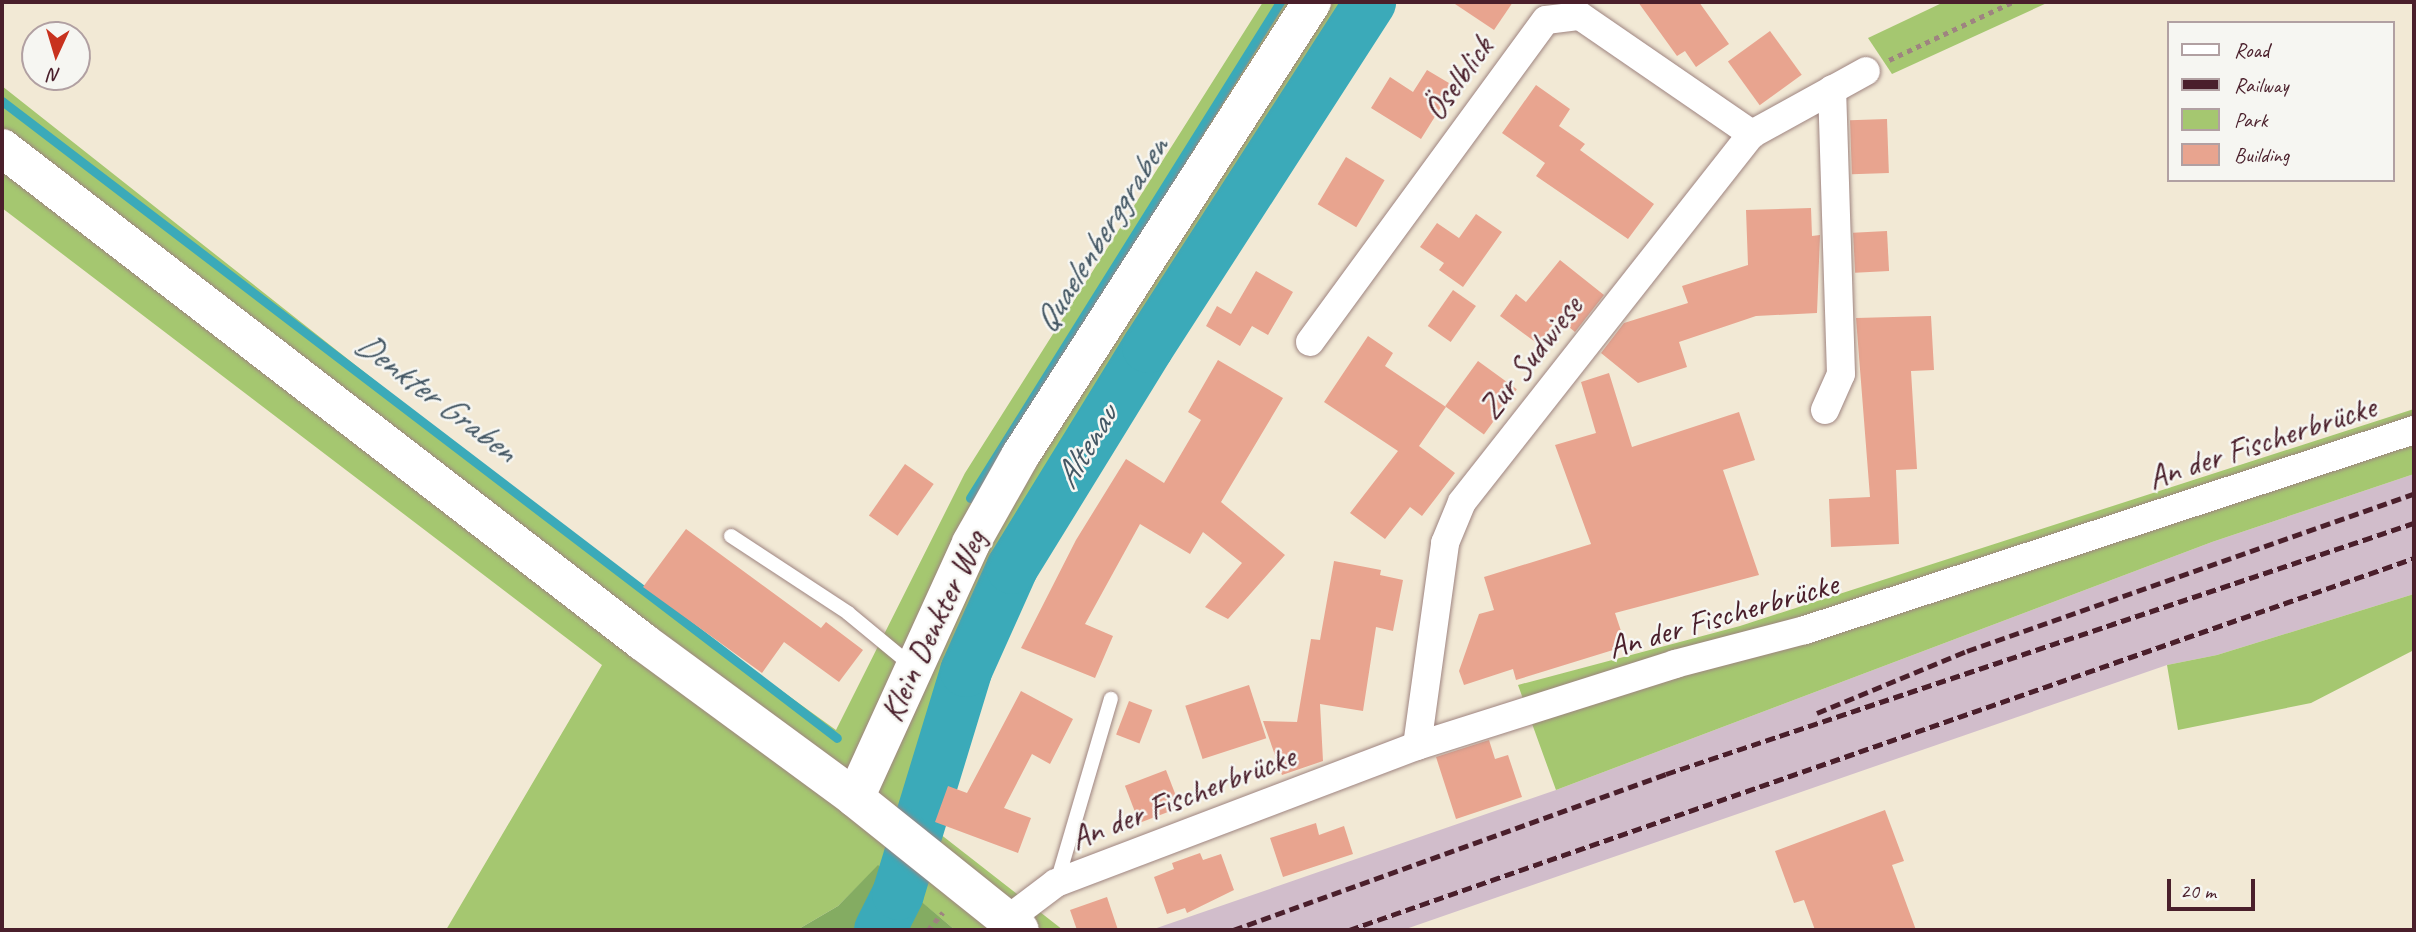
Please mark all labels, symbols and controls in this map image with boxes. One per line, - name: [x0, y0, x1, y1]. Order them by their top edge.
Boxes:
- north arrow: [21, 21, 91, 91]
- legend: [2168, 21, 2395, 182]
- street label: Öselblick: [1415, 29, 1503, 129]
- text: Road: [2234, 37, 2269, 63]
- text: N: [48, 63, 61, 87]
- text: Railway: [2234, 72, 2288, 98]
- text: Park: [2234, 107, 2267, 133]
- water label: Quaelenberggraben: [1024, 130, 1178, 340]
- text: Building: [2234, 142, 2289, 168]
- street label: Zur Sudwiese: [1471, 289, 1591, 427]
- water label: Denkter Graben: [347, 323, 525, 471]
- street label: An der Fischerbrücke: [2143, 387, 2381, 499]
- water label: Altenau: [1045, 398, 1127, 496]
- street label: Klein Denkter Weg: [872, 524, 996, 728]
- street label: An der Fischerbrücke: [1603, 564, 1843, 668]
- street label: An der Fischerbrücke: [1065, 737, 1301, 859]
- scale bar: [2171, 866, 2258, 910]
- text: 20 m: [2180, 878, 2216, 904]

